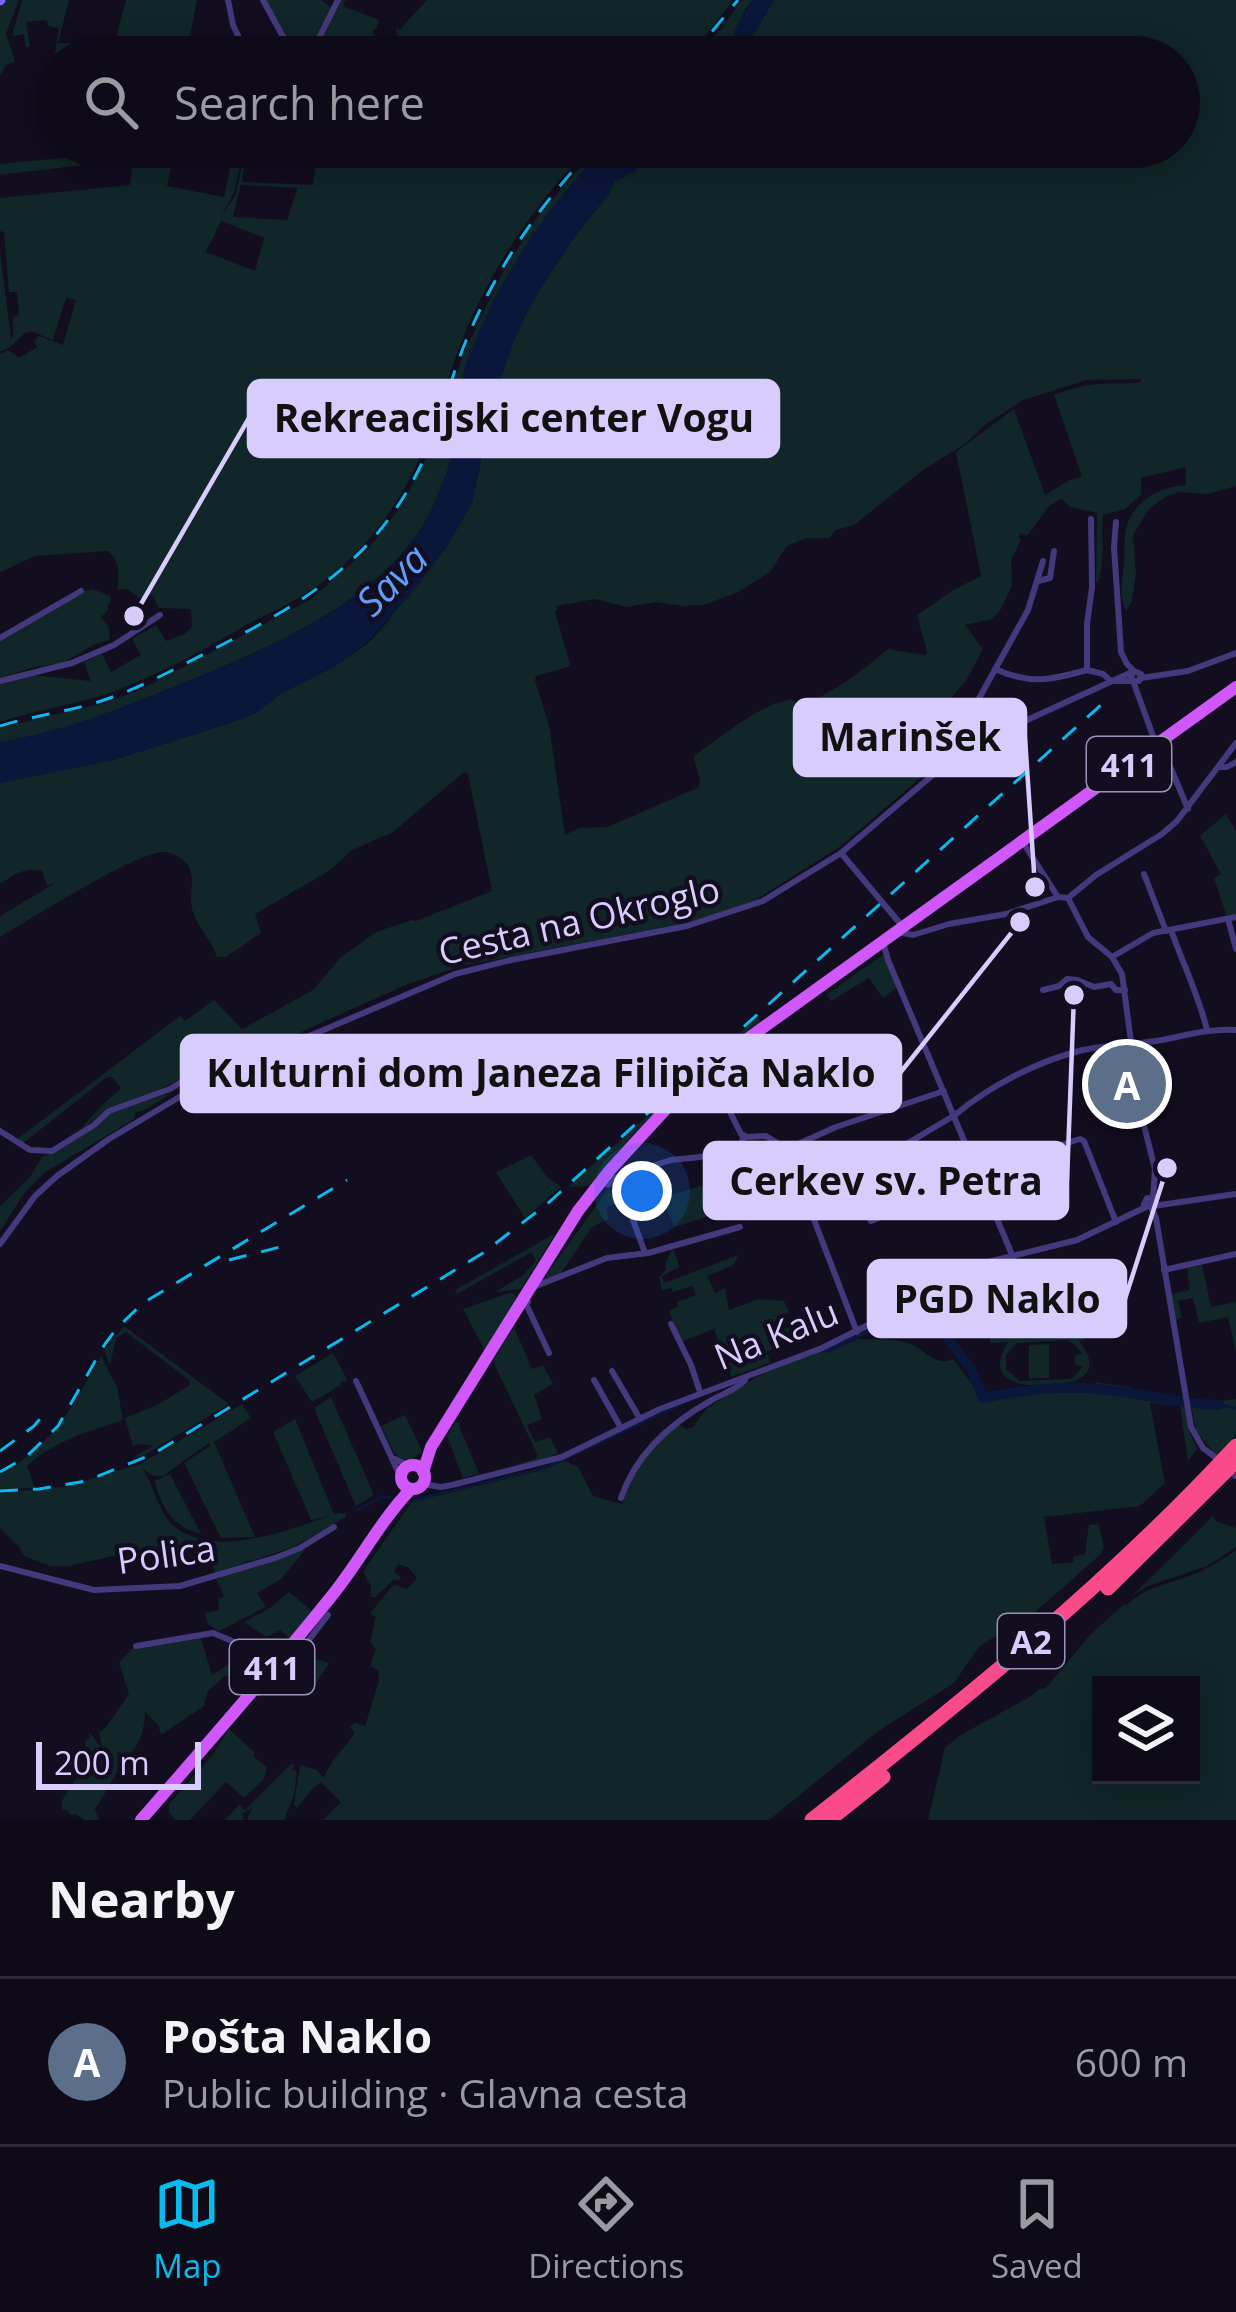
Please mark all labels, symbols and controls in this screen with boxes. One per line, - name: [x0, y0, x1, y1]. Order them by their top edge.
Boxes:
- search box: [36, 36, 1200, 168]
- icon: search: [78, 69, 144, 135]
- text: Search here: [174, 72, 425, 133]
- callout: Rekreacijski center Vogu: [249, 381, 778, 456]
- text: Rekreacijski center Vogu: [274, 390, 754, 443]
- water label: Sava: [343, 531, 439, 627]
- callout: Marinšek: [795, 700, 1025, 775]
- text: Marinšek: [819, 709, 1002, 762]
- road number: 411: [1087, 737, 1171, 791]
- street label: Cesta na Okroglo: [434, 864, 724, 976]
- callout: Kulturni dom Janeza Filipiča Naklo: [182, 1036, 900, 1111]
- pin: A: [1088, 1039, 1166, 1129]
- text: Kulturni dom Janeza Filipiča Naklo: [206, 1045, 876, 1098]
- callout: Cerkev sv. Petra: [705, 1143, 1067, 1218]
- text: Cerkev sv. Petra: [729, 1153, 1043, 1206]
- your location: [612, 1161, 672, 1221]
- callout: PGD Naklo: [869, 1261, 1125, 1336]
- text: PGD Naklo: [893, 1271, 1101, 1324]
- street label: Na Kalu: [707, 1287, 845, 1381]
- street label: Polica: [114, 1523, 218, 1585]
- road number: A2: [998, 1614, 1064, 1668]
- road number: 411: [230, 1640, 314, 1694]
- map controls: [1092, 1676, 1200, 1784]
- button: layers: [1092, 1676, 1200, 1784]
- scale bar: [36, 1736, 201, 1789]
- text: 200 m: [54, 1740, 150, 1785]
- text: Nearby: [48, 1863, 235, 1933]
- text: Pošta Naklo: [162, 2005, 432, 2066]
- text: A: [74, 2035, 100, 2088]
- text: 600 m: [1075, 2035, 1188, 2088]
- text: Public building · Glavna cesta: [162, 2066, 688, 2119]
- tab: Map: [153, 2171, 222, 2288]
- tab: Directions: [528, 2171, 684, 2288]
- tab: Saved: [991, 2171, 1083, 2288]

